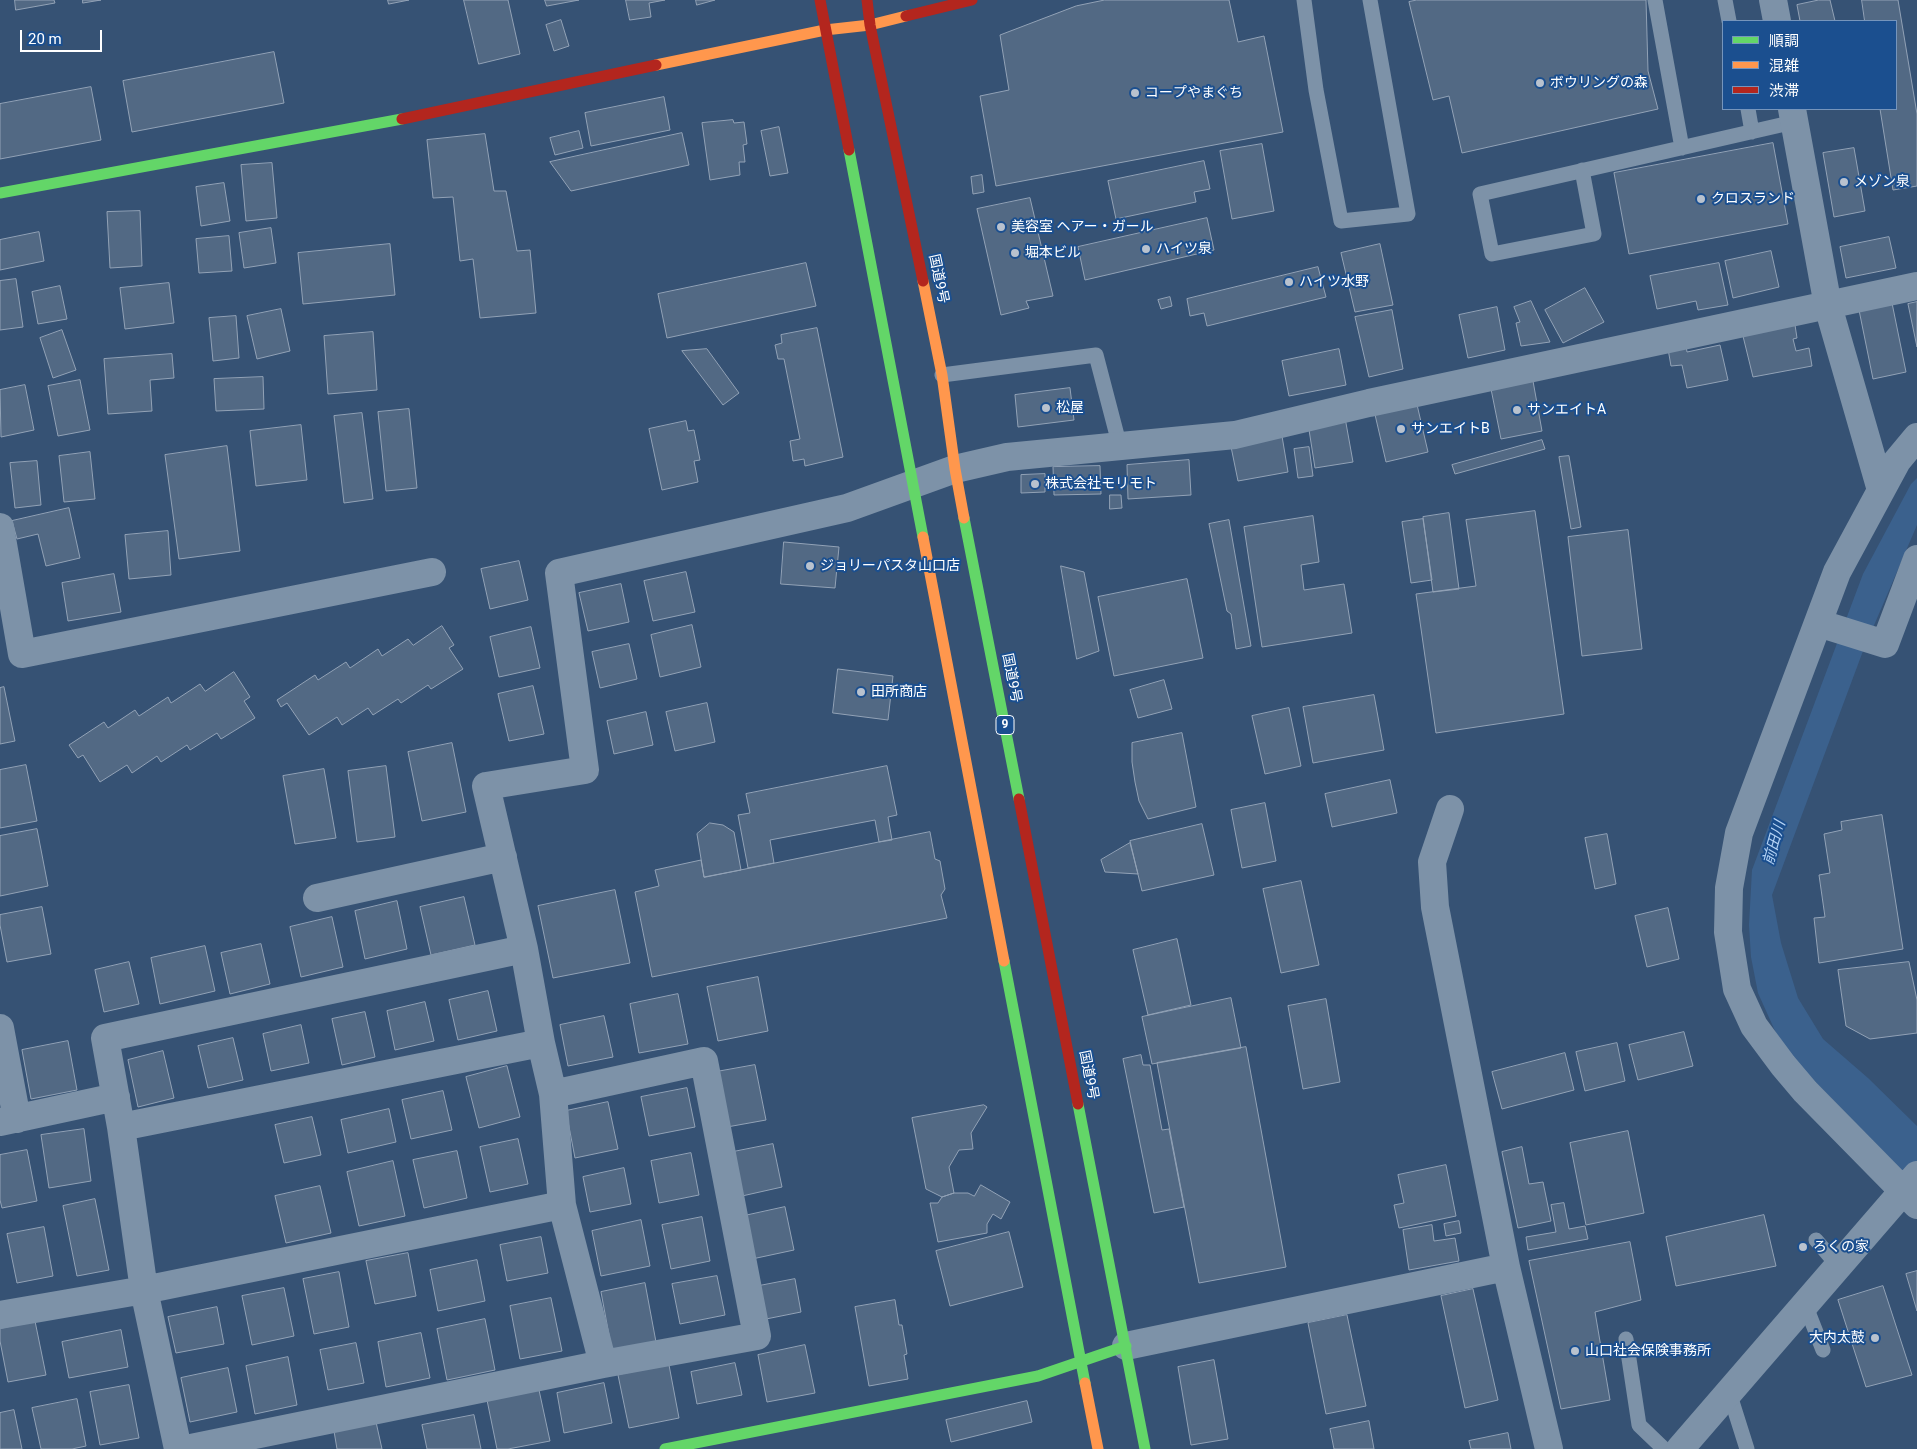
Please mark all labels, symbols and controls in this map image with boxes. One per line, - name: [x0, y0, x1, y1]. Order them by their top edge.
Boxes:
- scale bar: [22, 20, 105, 52]
- legend: [1722, 20, 1897, 110]
- text: 20 m: [28, 30, 62, 48]
- text: 順調: [1769, 32, 1799, 50]
- text: 混雑: [1769, 57, 1799, 75]
- place label: ボウリングの森: [1550, 75, 1648, 91]
- marker: ボウリングの森: [1534, 77, 1546, 89]
- text: 渋滞: [1769, 82, 1799, 100]
- place label: コープやまぐち: [1145, 85, 1243, 101]
- marker: コープやまぐち: [1129, 87, 1141, 99]
- place label: メゾン泉: [1854, 174, 1910, 190]
- marker: メゾン泉: [1838, 176, 1850, 188]
- place label: クロスランド: [1711, 191, 1795, 207]
- marker: クロスランド: [1695, 193, 1707, 205]
- place label: 美容室 ヘアー・ガール: [1011, 219, 1154, 235]
- marker: 美容室 ヘアー・ガール: [995, 221, 1007, 233]
- place label: ハイツ泉: [1156, 241, 1212, 257]
- marker: ハイツ泉: [1140, 243, 1152, 255]
- place label: 堀本ビル: [1025, 245, 1081, 261]
- marker: 堀本ビル: [1009, 247, 1021, 259]
- street label: 国道9号: [925, 253, 951, 305]
- place label: ハイツ水野: [1299, 274, 1369, 290]
- marker: ハイツ水野: [1283, 276, 1295, 288]
- place label: 松屋: [1056, 400, 1084, 416]
- marker: 松屋: [1040, 402, 1052, 414]
- place label: サンエイトA: [1527, 402, 1606, 418]
- marker: サンエイトA: [1511, 404, 1523, 416]
- place label: サンエイトB: [1411, 421, 1490, 437]
- marker: サンエイトB: [1395, 423, 1407, 435]
- place label: 株式会社モリモト: [1045, 476, 1157, 492]
- marker: 株式会社モリモト: [1029, 478, 1041, 490]
- place label: ジョリーパスタ山口店: [820, 558, 960, 574]
- marker: ジョリーパスタ山口店: [804, 560, 816, 572]
- street label: 国道9号: [998, 652, 1024, 704]
- place label: 田所商店: [871, 684, 927, 700]
- marker: 田所商店: [855, 686, 867, 698]
- road number: 9: [996, 716, 1014, 734]
- water label: 前田川: [1760, 819, 1790, 867]
- street label: 国道9号: [1075, 1049, 1101, 1101]
- place label: ろくの家: [1813, 1239, 1869, 1255]
- marker: ろくの家: [1797, 1241, 1809, 1253]
- place label: 大内太鼓: [1809, 1330, 1865, 1346]
- marker: 大内太鼓: [1869, 1332, 1881, 1344]
- place label: 山口社会保険事務所: [1585, 1343, 1711, 1359]
- marker: 山口社会保険事務所: [1569, 1345, 1581, 1357]

